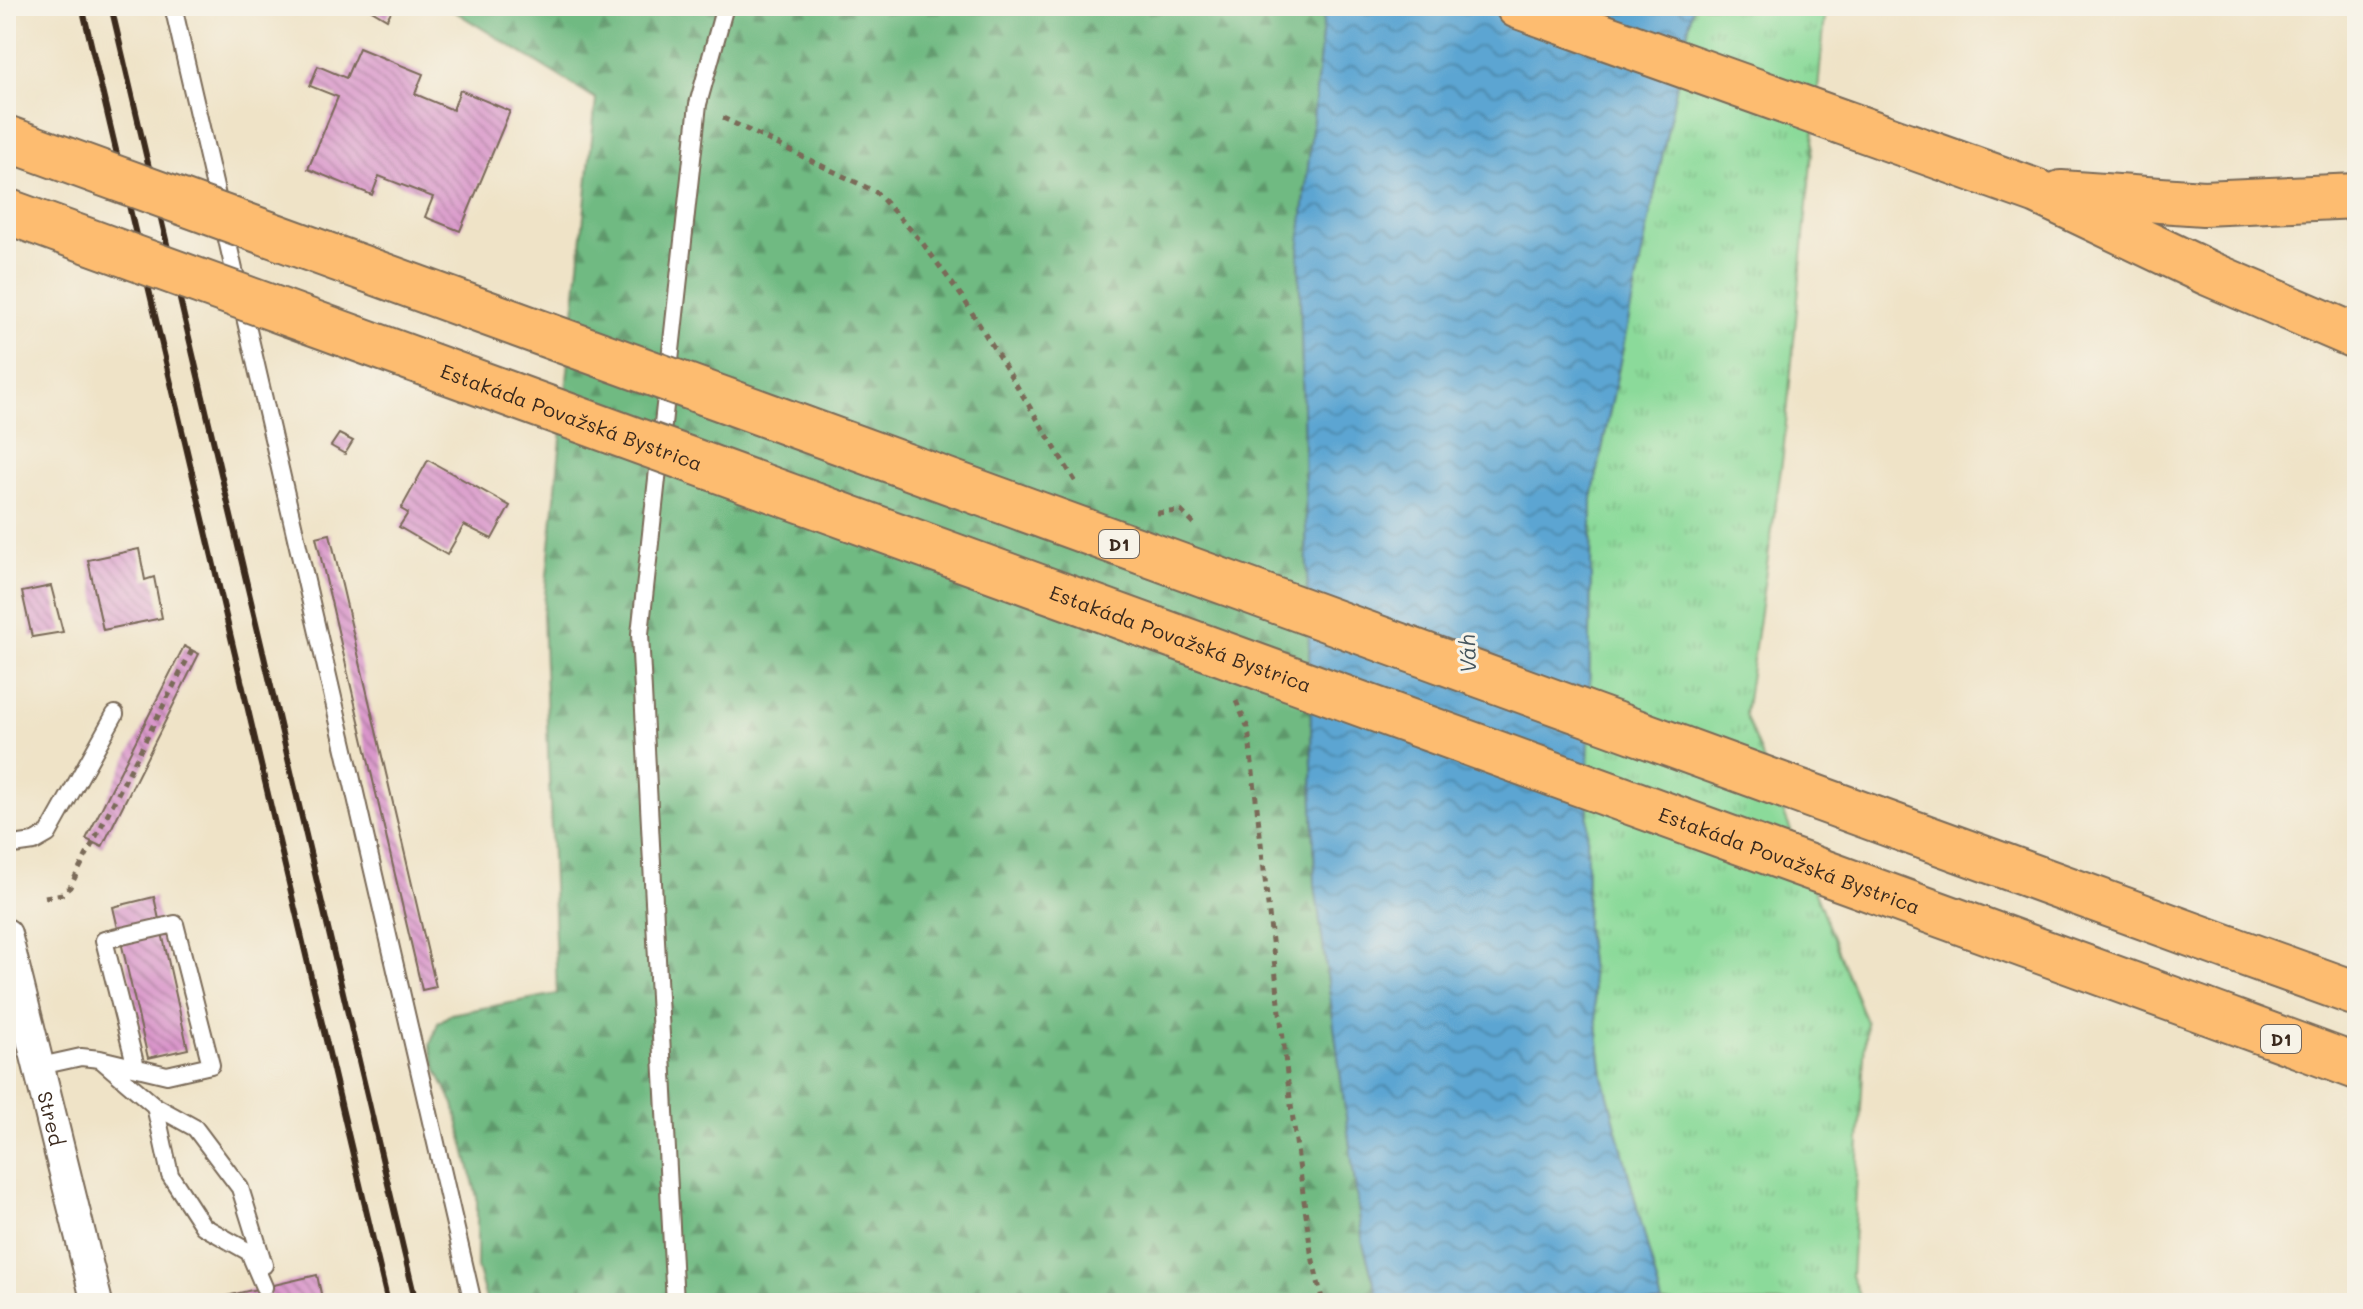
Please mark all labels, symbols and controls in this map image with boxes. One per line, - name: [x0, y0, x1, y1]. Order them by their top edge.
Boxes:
- street label: Estakáda Považská Bystrica: [437, 357, 706, 476]
- road number: D1: [1099, 530, 1139, 558]
- street label: Estakáda Považská Bystrica: [1046, 579, 1315, 698]
- water label: Váh: [1452, 634, 1482, 674]
- street label: Estakáda Považská Bystrica: [1655, 800, 1924, 919]
- road number: D1: [2261, 1025, 2301, 1053]
- street label: Stred: [32, 1089, 71, 1148]

